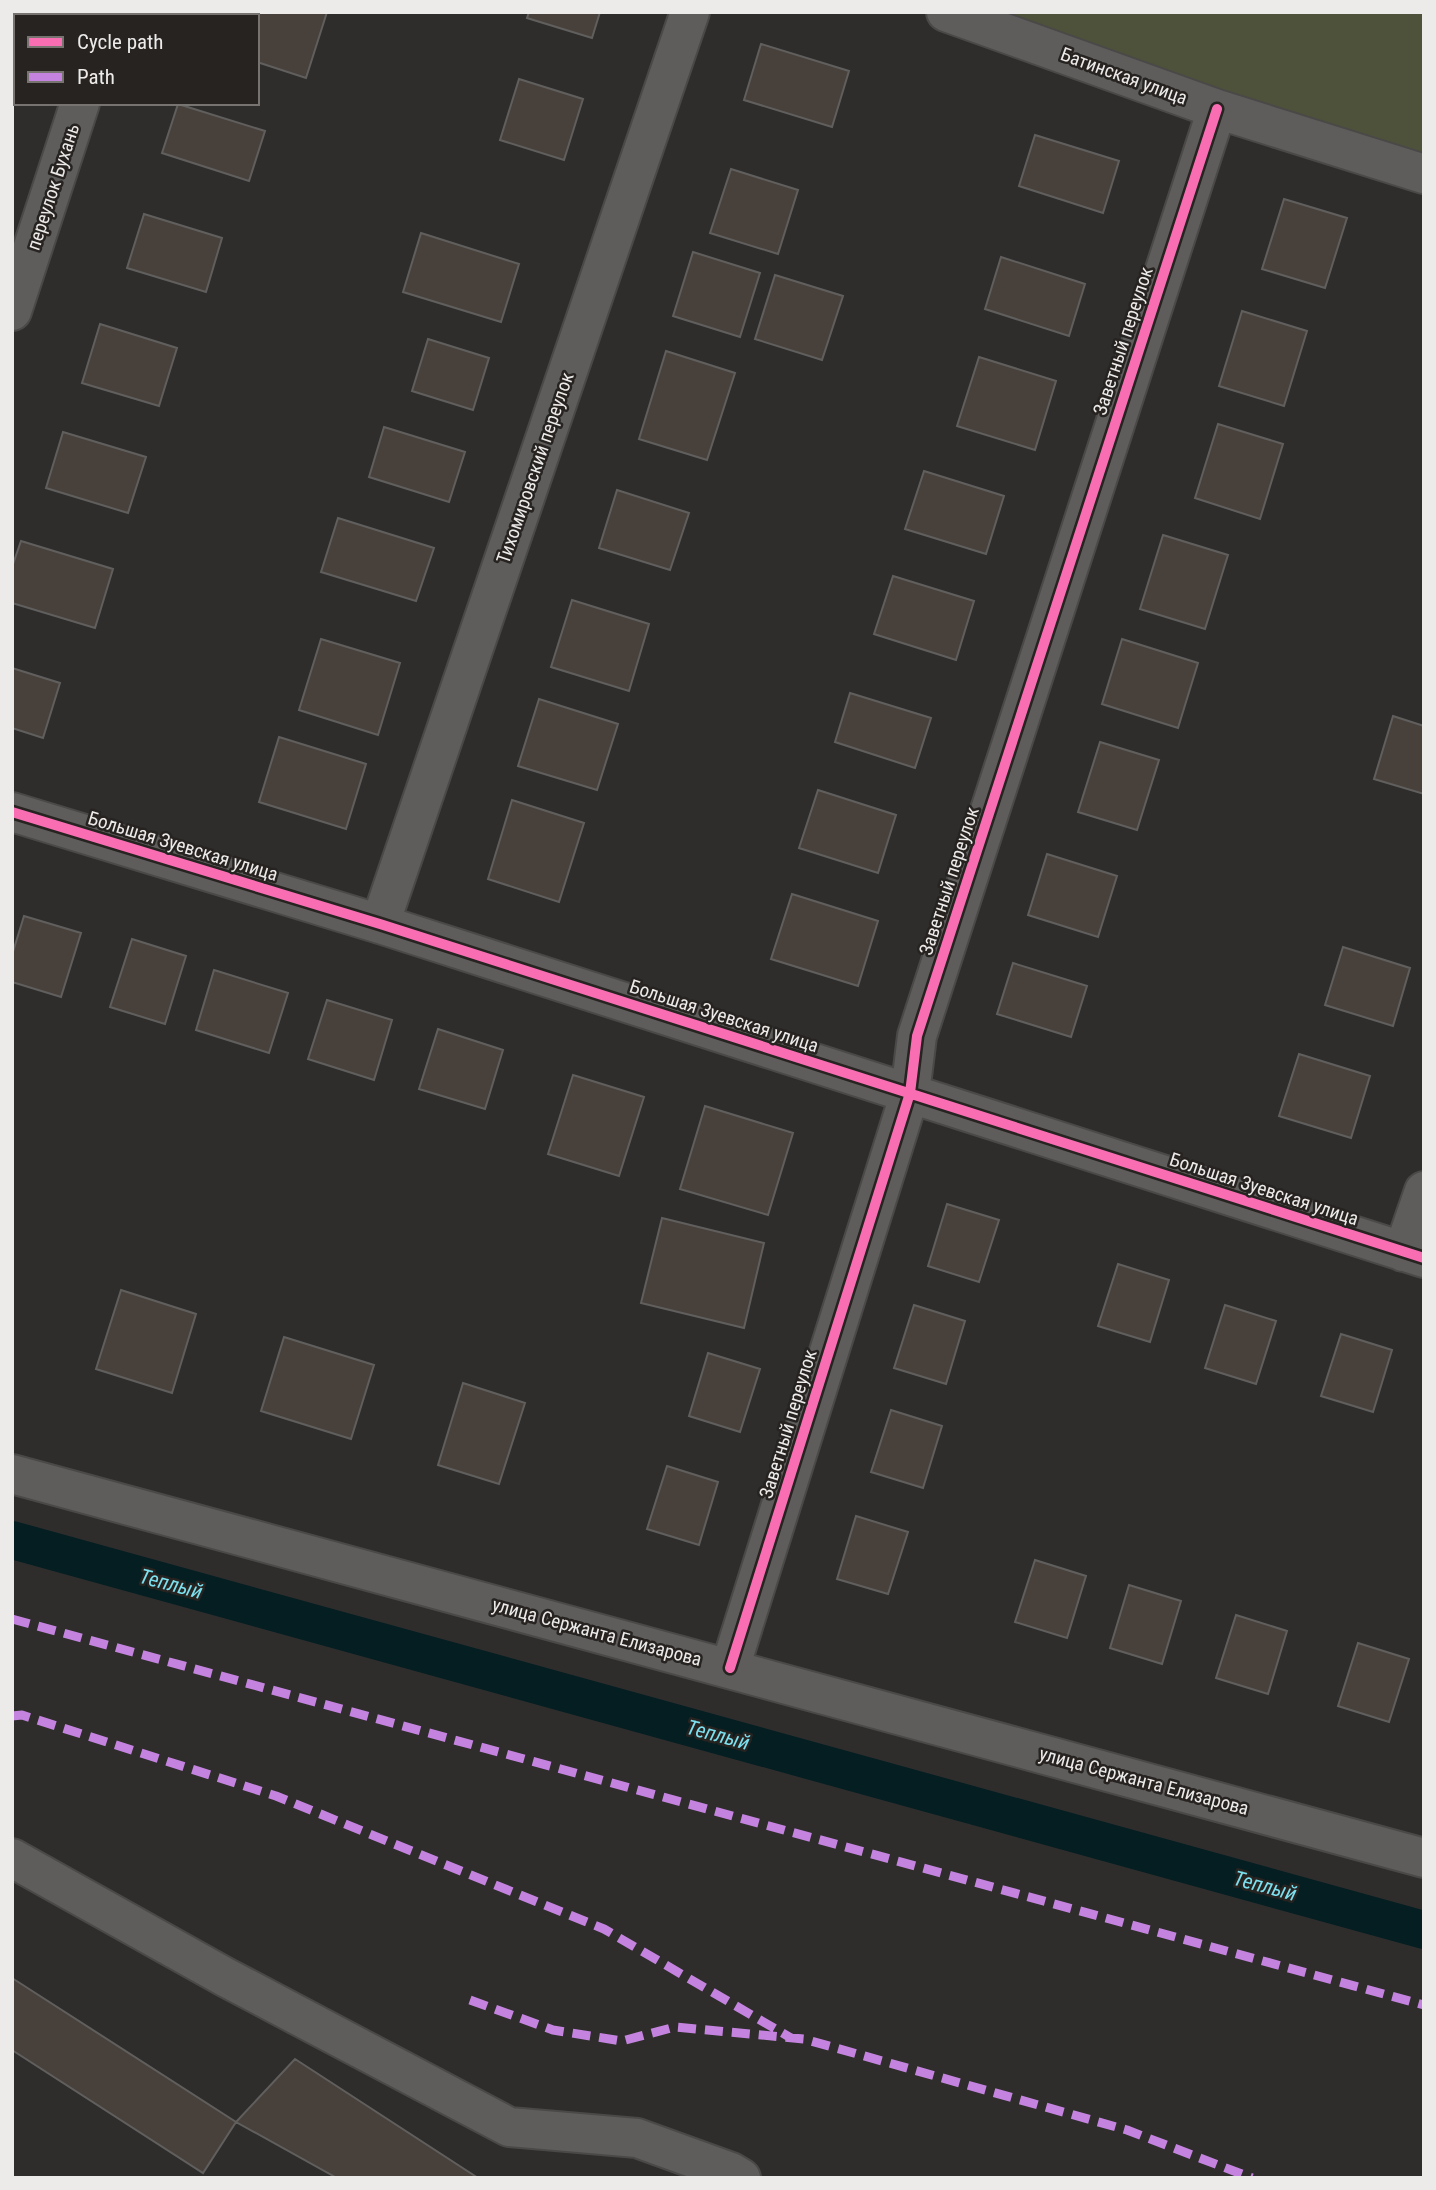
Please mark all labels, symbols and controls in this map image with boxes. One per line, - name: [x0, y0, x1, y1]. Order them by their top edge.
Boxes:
- legend: [14, 14, 259, 105]
- text: Cycle path: [77, 30, 163, 54]
- street label: Батинская улица: [1057, 42, 1191, 110]
- text: Path: [77, 65, 115, 89]
- street label: переулок Бухань: [22, 121, 84, 253]
- street label: Заветный переулок: [1088, 264, 1158, 418]
- street label: Тихомировский переулок: [491, 369, 579, 567]
- street label: Заветный переулок: [914, 804, 984, 958]
- street label: Большая Зуевская улица: [85, 806, 281, 886]
- street label: Большая Зуевская улица: [627, 975, 821, 1057]
- street label: Большая Зуевская улица: [1167, 1148, 1361, 1230]
- street label: Заветный переулок: [754, 1347, 822, 1501]
- water label: Теплый: [137, 1564, 205, 1604]
- street label: улица Сержанта Елизарова: [490, 1593, 704, 1671]
- water label: Теплый: [684, 1715, 752, 1755]
- street label: улица Сержанта Елизарова: [1037, 1742, 1251, 1820]
- water label: Теплый: [1231, 1866, 1299, 1906]

